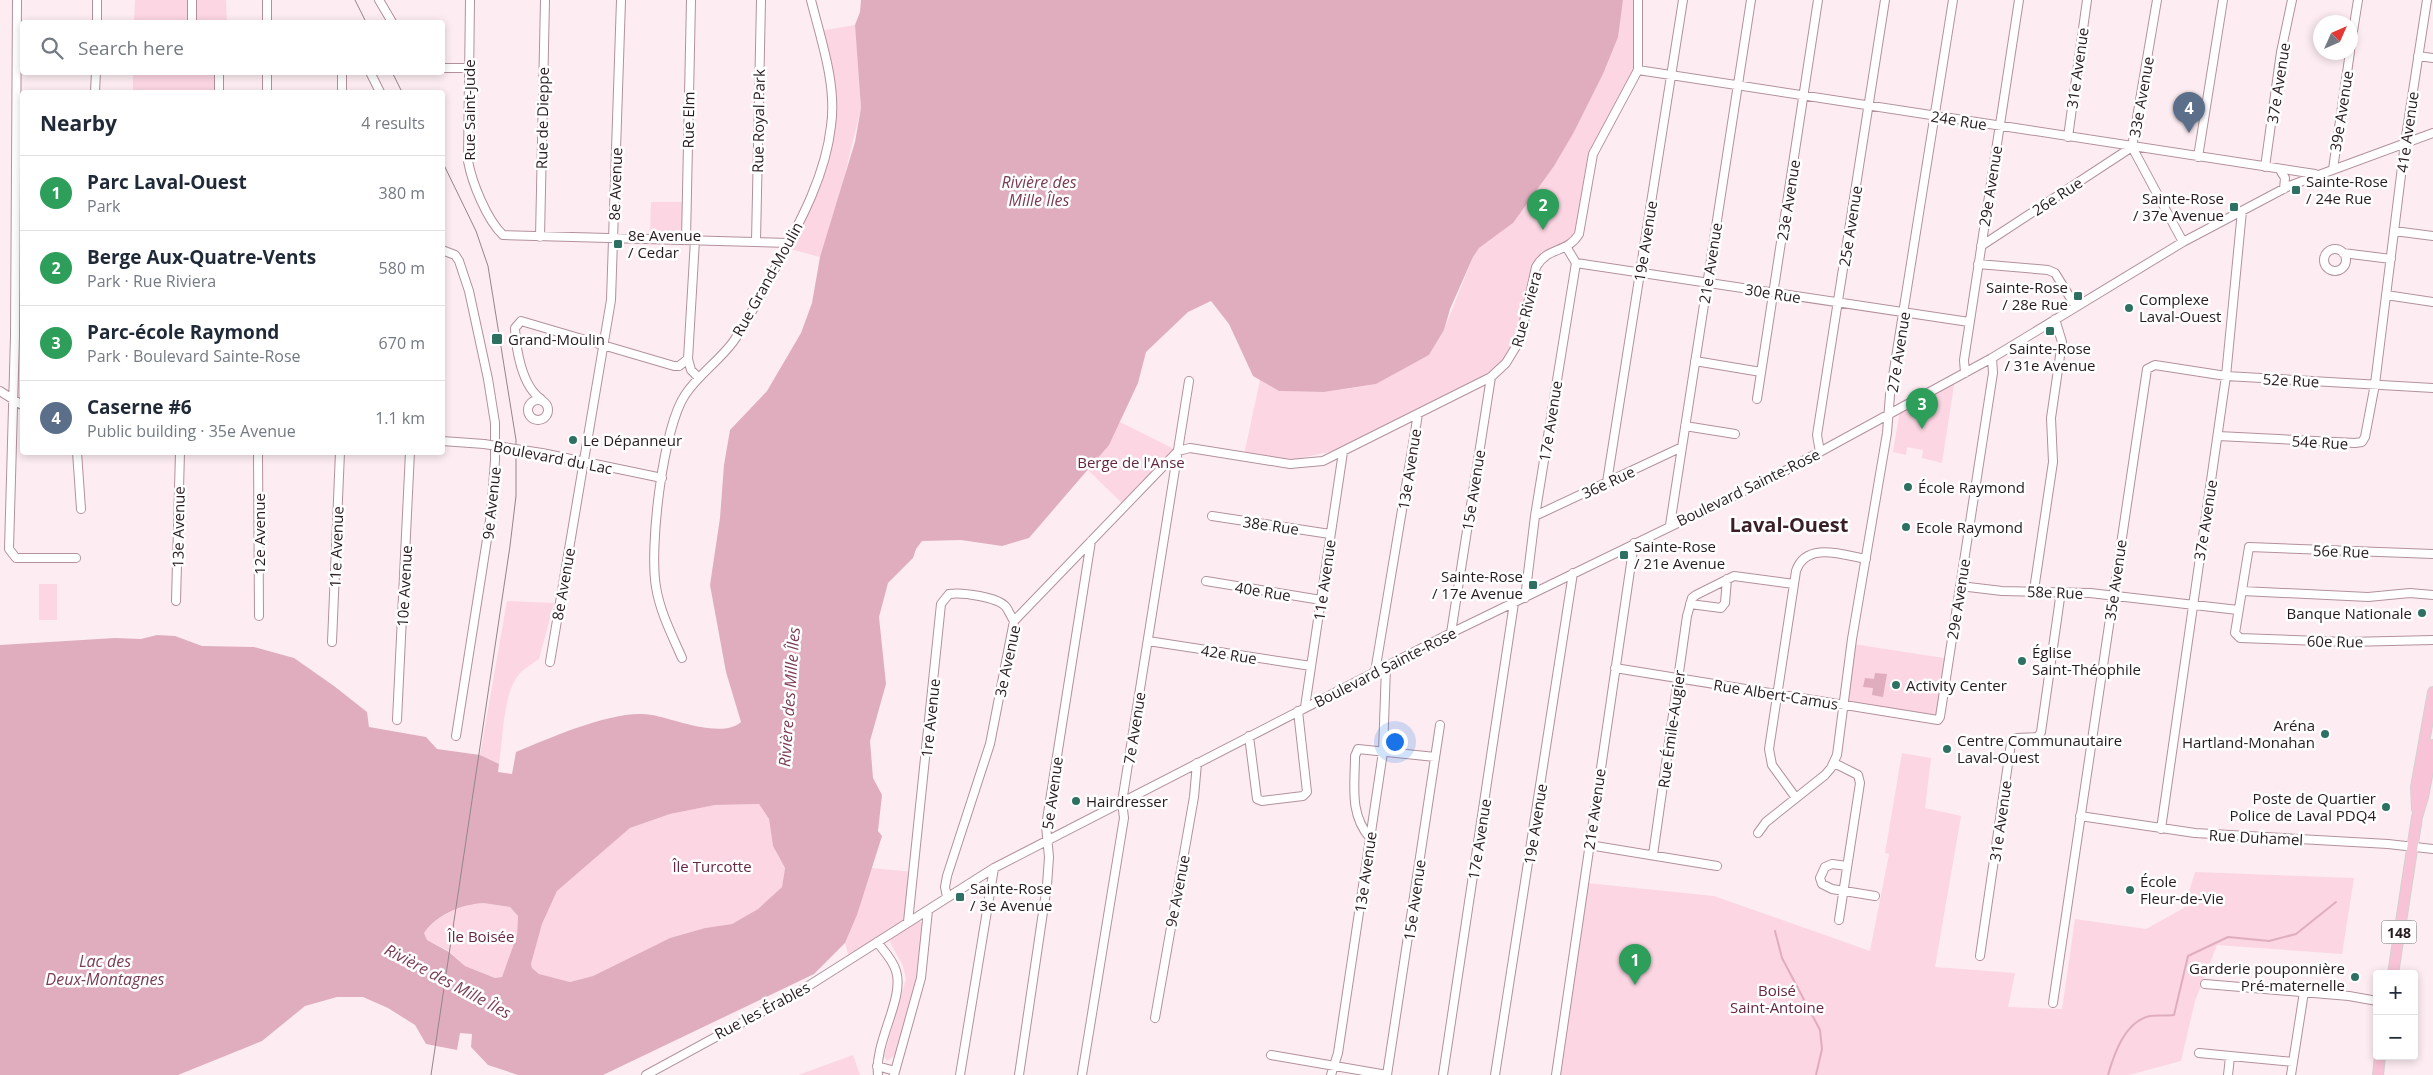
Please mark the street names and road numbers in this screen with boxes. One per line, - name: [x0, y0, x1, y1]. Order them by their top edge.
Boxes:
- street label: 31e Avenue: [2061, 26, 2093, 110]
- street label: 37e Avenue: [2262, 41, 2294, 125]
- street label: 33e Avenue: [2124, 55, 2158, 139]
- street label: Rue Saint-Jude: [459, 59, 479, 161]
- street label: Rue de Dieppe: [531, 67, 553, 169]
- street label: Rue Royal Park: [747, 69, 769, 173]
- street label: 39e Avenue: [2325, 69, 2357, 153]
- street label: 41e Avenue: [2391, 90, 2423, 174]
- street label: Rue Elm: [678, 91, 698, 149]
- street label: 24e Rue: [1930, 106, 1988, 134]
- street label: 29e Avenue: [1974, 144, 2006, 228]
- street label: 8e Avenue: [604, 147, 626, 221]
- street label: 23e Avenue: [1772, 158, 1804, 242]
- street label: 26e Rue: [2028, 172, 2086, 220]
- street label: 25e Avenue: [1834, 184, 1866, 268]
- street label: 19e Avenue: [1629, 199, 1661, 283]
- street label: Rue Grand-Moulin: [727, 218, 807, 340]
- street label: 21e Avenue: [1694, 221, 1726, 305]
- street label: Rue Riviera: [1506, 269, 1546, 349]
- street label: 30e Rue: [1744, 279, 1802, 307]
- street label: 27e Avenue: [1882, 310, 1914, 394]
- street label: 52e Rue: [2262, 369, 2320, 391]
- street label: 17e Avenue: [1534, 379, 1566, 463]
- street label: 13e Avenue: [1393, 427, 1425, 511]
- street label: 54e Rue: [2291, 431, 2349, 453]
- street label: Boulevard du Lac: [492, 436, 614, 478]
- street label: Boulevard Sainte-Rose: [1673, 444, 1823, 530]
- street label: 15e Avenue: [1457, 448, 1489, 532]
- street label: 36e Rue: [1578, 461, 1638, 503]
- street label: 9e Avenue: [477, 466, 505, 540]
- street label: 37e Avenue: [2189, 478, 2221, 562]
- street label: 13e Avenue: [167, 486, 189, 568]
- street label: 12e Avenue: [249, 493, 269, 575]
- street label: 11e Avenue: [325, 506, 347, 588]
- street label: 38e Rue: [1242, 511, 1300, 539]
- street label: 11e Avenue: [1308, 538, 1340, 622]
- street label: 35e Avenue: [2099, 538, 2131, 622]
- street label: 56e Rue: [2312, 540, 2370, 562]
- street label: 10e Avenue: [392, 545, 416, 627]
- street label: 8e Avenue: [547, 546, 579, 622]
- street label: 29e Avenue: [1942, 557, 1974, 641]
- street label: 40e Rue: [1234, 577, 1292, 605]
- street label: 58e Rue: [2026, 581, 2084, 603]
- street label: Boulevard Sainte-Rose: [1310, 622, 1460, 712]
- street label: 3e Avenue: [990, 623, 1024, 699]
- street label: 60e Rue: [2307, 631, 2363, 651]
- street label: 42e Rue: [1200, 640, 1258, 668]
- street label: Rue Émile-Augier: [1653, 669, 1689, 789]
- street label: Rue Albert-Camus: [1712, 674, 1840, 714]
- street label: 1re Avenue: [916, 678, 944, 758]
- street label: 7e Avenue: [1118, 690, 1150, 766]
- street label: 5e Avenue: [1037, 755, 1067, 831]
- street label: 21e Avenue: [1578, 767, 1610, 851]
- street label: 31e Avenue: [1984, 779, 2016, 863]
- street label: 19e Avenue: [1519, 782, 1551, 866]
- street label: 17e Avenue: [1463, 797, 1495, 881]
- street label: Rue Duhamel: [2208, 825, 2304, 849]
- street label: 13e Avenue: [1349, 830, 1381, 914]
- street label: 9e Avenue: [1160, 853, 1194, 929]
- street label: 15e Avenue: [1398, 858, 1430, 942]
- road number: 148: [2382, 920, 2416, 944]
- street label: Rue les Érables: [711, 976, 813, 1044]

